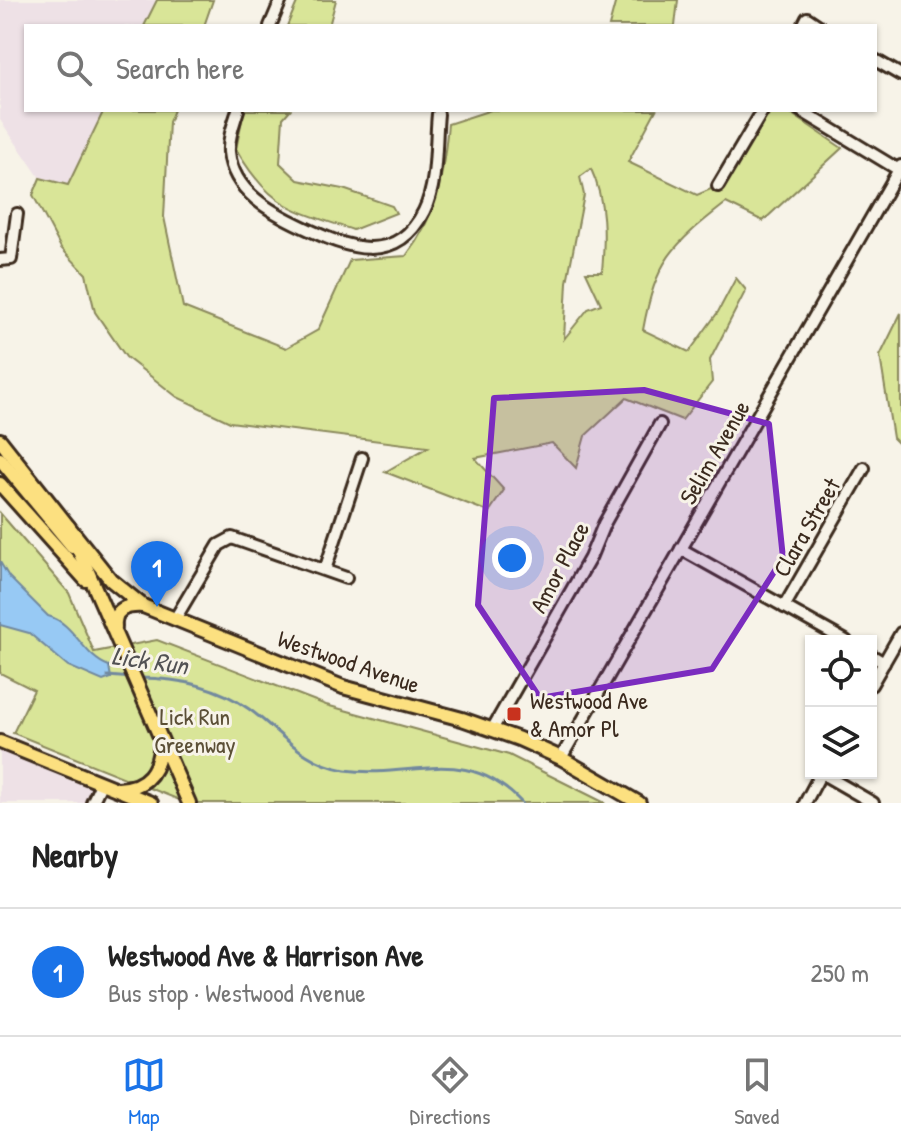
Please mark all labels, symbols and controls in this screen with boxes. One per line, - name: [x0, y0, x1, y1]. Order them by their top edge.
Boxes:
- search box: [24, 24, 877, 112]
- icon: search: [52, 46, 96, 90]
- text: Search here: [116, 48, 244, 88]
- street label: Selim Avenue: [671, 394, 757, 510]
- street label: Clara Street: [765, 471, 847, 582]
- street label: Amor Place: [522, 516, 596, 618]
- your location: [492, 538, 532, 578]
- pin: 1: [131, 541, 183, 607]
- street label: Westwood Avenue: [274, 622, 425, 700]
- map controls: [805, 635, 877, 779]
- button: locate: [805, 635, 877, 707]
- water label: Lick Run: [110, 637, 192, 683]
- place label: Westwood Ave & Amor Pl: [530, 684, 648, 744]
- park label: Lick Run Greenway: [154, 700, 236, 760]
- marker: Westwood Ave & Amor Pl: [505, 705, 523, 723]
- button: layers: [805, 707, 877, 779]
- text: Nearby: [32, 832, 118, 878]
- text: Westwood Ave & Harrison Ave: [108, 935, 424, 975]
- text: 1: [53, 955, 63, 990]
- text: 250 m: [811, 955, 869, 990]
- text: Bus stop · Westwood Avenue: [108, 975, 366, 1010]
- tab: Map: [122, 1053, 166, 1131]
- tab: Directions: [410, 1053, 491, 1131]
- tab: Saved: [734, 1053, 779, 1131]

